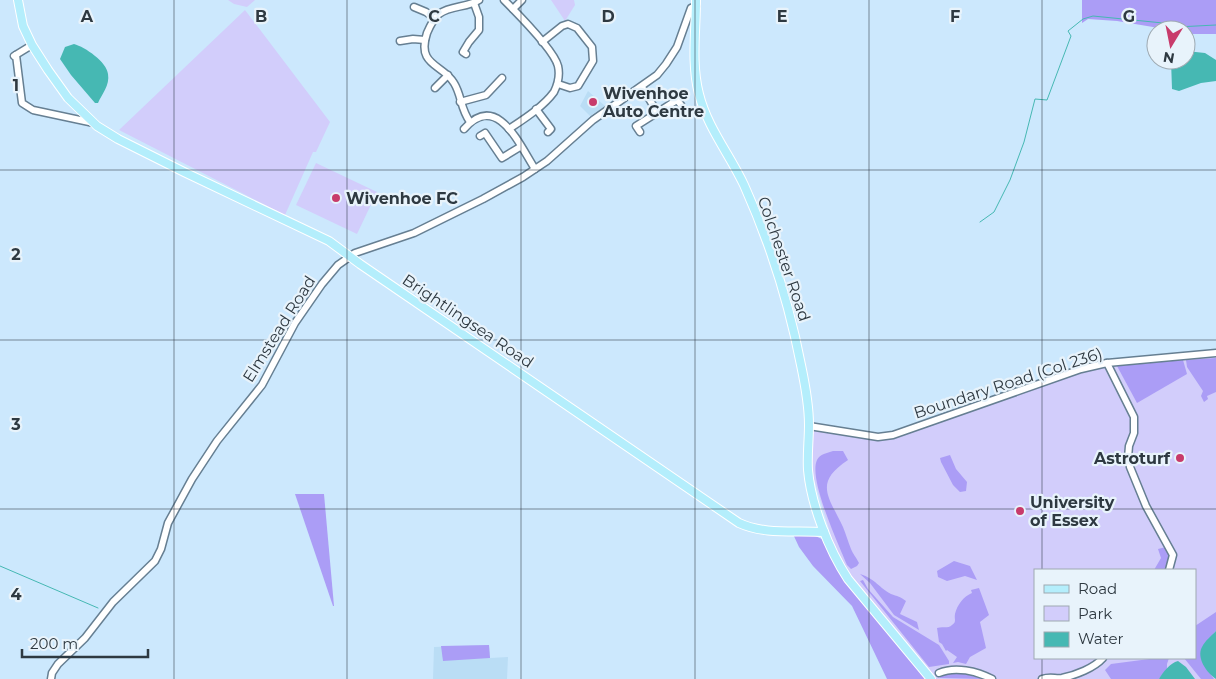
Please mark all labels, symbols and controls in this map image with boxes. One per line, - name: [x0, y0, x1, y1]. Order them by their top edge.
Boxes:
- text: A: [80, 7, 94, 26]
- text: B: [255, 7, 267, 26]
- text: C: [428, 7, 440, 26]
- text: D: [601, 7, 615, 26]
- text: E: [777, 7, 787, 26]
- text: F: [950, 7, 960, 26]
- text: G: [1123, 7, 1135, 26]
- north arrow: [1146, 20, 1196, 70]
- text: N: [1162, 48, 1176, 68]
- text: 1: [13, 76, 19, 95]
- place label: Wivenhoe Auto Centre: [602, 84, 704, 121]
- marker: Wivenhoe Auto Centre: [587, 96, 599, 108]
- place label: Wivenhoe FC: [346, 189, 458, 208]
- marker: Wivenhoe FC: [330, 192, 342, 204]
- street label: Colchester Road: [754, 194, 814, 324]
- text: 2: [11, 245, 21, 264]
- street label: Brightlingsea Road: [399, 270, 537, 372]
- street label: Elmstead Road: [239, 272, 319, 386]
- street label: Boundary Road (Col 236): [911, 344, 1105, 422]
- text: 3: [10, 415, 21, 434]
- place label: Astroturf: [1093, 449, 1171, 468]
- marker: Astroturf: [1174, 452, 1186, 464]
- place label: University of Essex: [1030, 493, 1115, 530]
- marker: University of Essex: [1014, 505, 1026, 517]
- legend: [1034, 569, 1196, 659]
- text: Road: [1078, 579, 1117, 598]
- text: 4: [10, 585, 22, 604]
- text: Park: [1078, 604, 1112, 623]
- scale bar: [22, 626, 149, 658]
- text: Water: [1078, 629, 1124, 648]
- text: 200 m: [30, 634, 78, 653]

